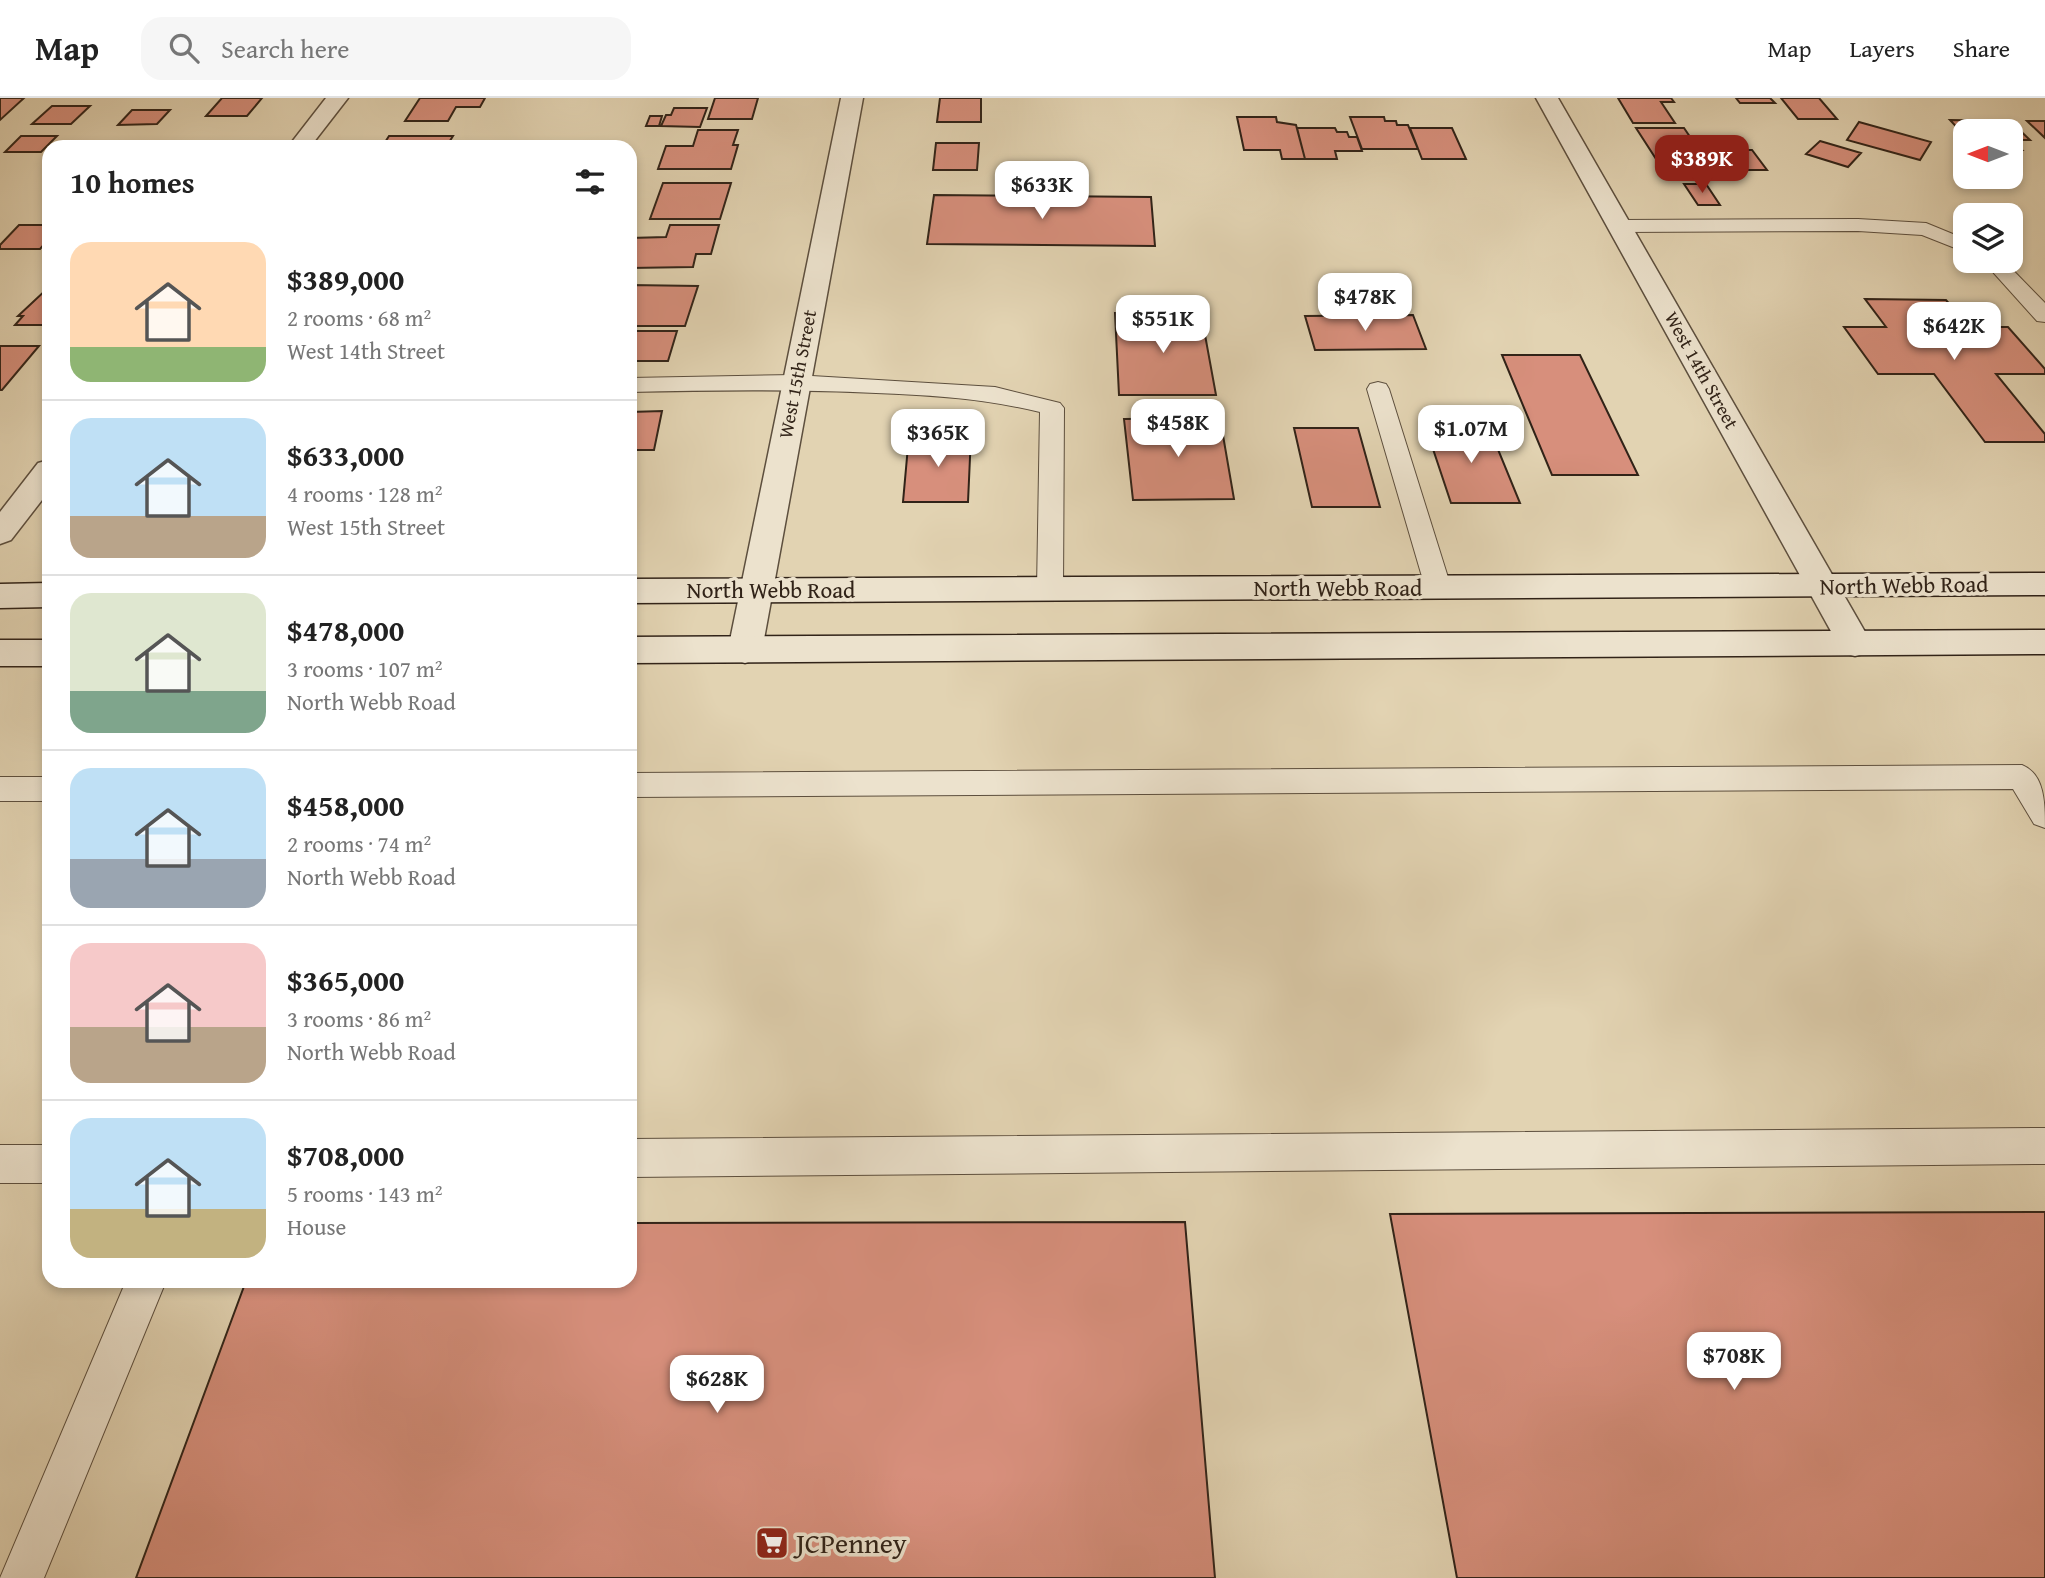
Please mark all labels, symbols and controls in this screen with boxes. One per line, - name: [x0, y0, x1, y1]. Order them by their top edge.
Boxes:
- search box: [141, 17, 631, 80]
- text: Map: [35, 24, 99, 72]
- icon: search: [165, 29, 203, 67]
- text: Search here: [221, 29, 349, 68]
- text: Map: [1768, 31, 1811, 66]
- text: Layers: [1849, 31, 1915, 66]
- text: Share: [1953, 31, 2010, 66]
- north arrow: [1953, 119, 2023, 189]
- map controls: [1953, 119, 2023, 273]
- pin: $389K: [1653, 136, 1751, 195]
- text: $389K: [1671, 141, 1733, 174]
- text: 10 homes: [70, 160, 195, 204]
- pin: $633K: [993, 162, 1091, 221]
- icon: filters: [571, 163, 609, 201]
- text: $633K: [1011, 167, 1073, 200]
- button: layers: [1953, 203, 2023, 273]
- text: $389,000: [287, 257, 404, 301]
- icon: home: [126, 270, 210, 354]
- pin: $478K: [1316, 274, 1414, 333]
- text: $478K: [1334, 279, 1396, 312]
- pin: $551K: [1114, 296, 1212, 355]
- text: 2 rooms · 68 m²: [287, 301, 431, 334]
- text: $551K: [1132, 301, 1194, 334]
- pin: $642K: [1905, 302, 2003, 362]
- street label: West 14th Street: [1658, 306, 1746, 434]
- street label: West 15th Street: [771, 307, 823, 441]
- text: $642K: [1923, 308, 1985, 341]
- text: West 14th Street: [287, 334, 445, 367]
- pin: $458K: [1129, 400, 1227, 459]
- text: $458K: [1147, 405, 1209, 438]
- pin: $1.07M: [1414, 406, 1528, 465]
- pin: $365K: [889, 410, 987, 469]
- text: $1.07M: [1434, 411, 1508, 444]
- text: $365K: [907, 415, 969, 448]
- text: $633,000: [287, 433, 404, 477]
- icon: home: [126, 446, 210, 530]
- text: 4 rooms · 128 m²: [287, 477, 442, 510]
- text: West 15th Street: [287, 510, 445, 543]
- street label: North Webb Road: [1819, 567, 1989, 602]
- street label: North Webb Road: [1254, 571, 1423, 604]
- street label: North Webb Road: [687, 573, 856, 606]
- text: $478,000: [287, 608, 404, 652]
- icon: home: [126, 621, 210, 705]
- text: 3 rooms · 107 m²: [287, 652, 442, 685]
- text: North Webb Road: [287, 685, 456, 718]
- text: $458,000: [287, 783, 404, 827]
- icon: home: [126, 796, 210, 880]
- text: 2 rooms · 74 m²: [287, 827, 431, 860]
- text: North Webb Road: [287, 860, 456, 893]
- text: $365,000: [287, 958, 404, 1002]
- icon: home: [126, 971, 210, 1055]
- text: 3 rooms · 86 m²: [287, 1002, 431, 1035]
- text: North Webb Road: [287, 1035, 456, 1068]
- text: $708,000: [287, 1133, 404, 1177]
- icon: home: [126, 1146, 210, 1230]
- text: 5 rooms · 143 m²: [287, 1177, 442, 1210]
- text: House: [287, 1210, 346, 1243]
- pin: $708K: [1685, 1332, 1783, 1392]
- text: $708K: [1703, 1338, 1765, 1371]
- pin: $628K: [668, 1356, 766, 1415]
- text: $628K: [686, 1361, 748, 1394]
- place label: JCPenney: [793, 1522, 907, 1563]
- supermarket icon: JCPenney: [753, 1524, 791, 1562]

